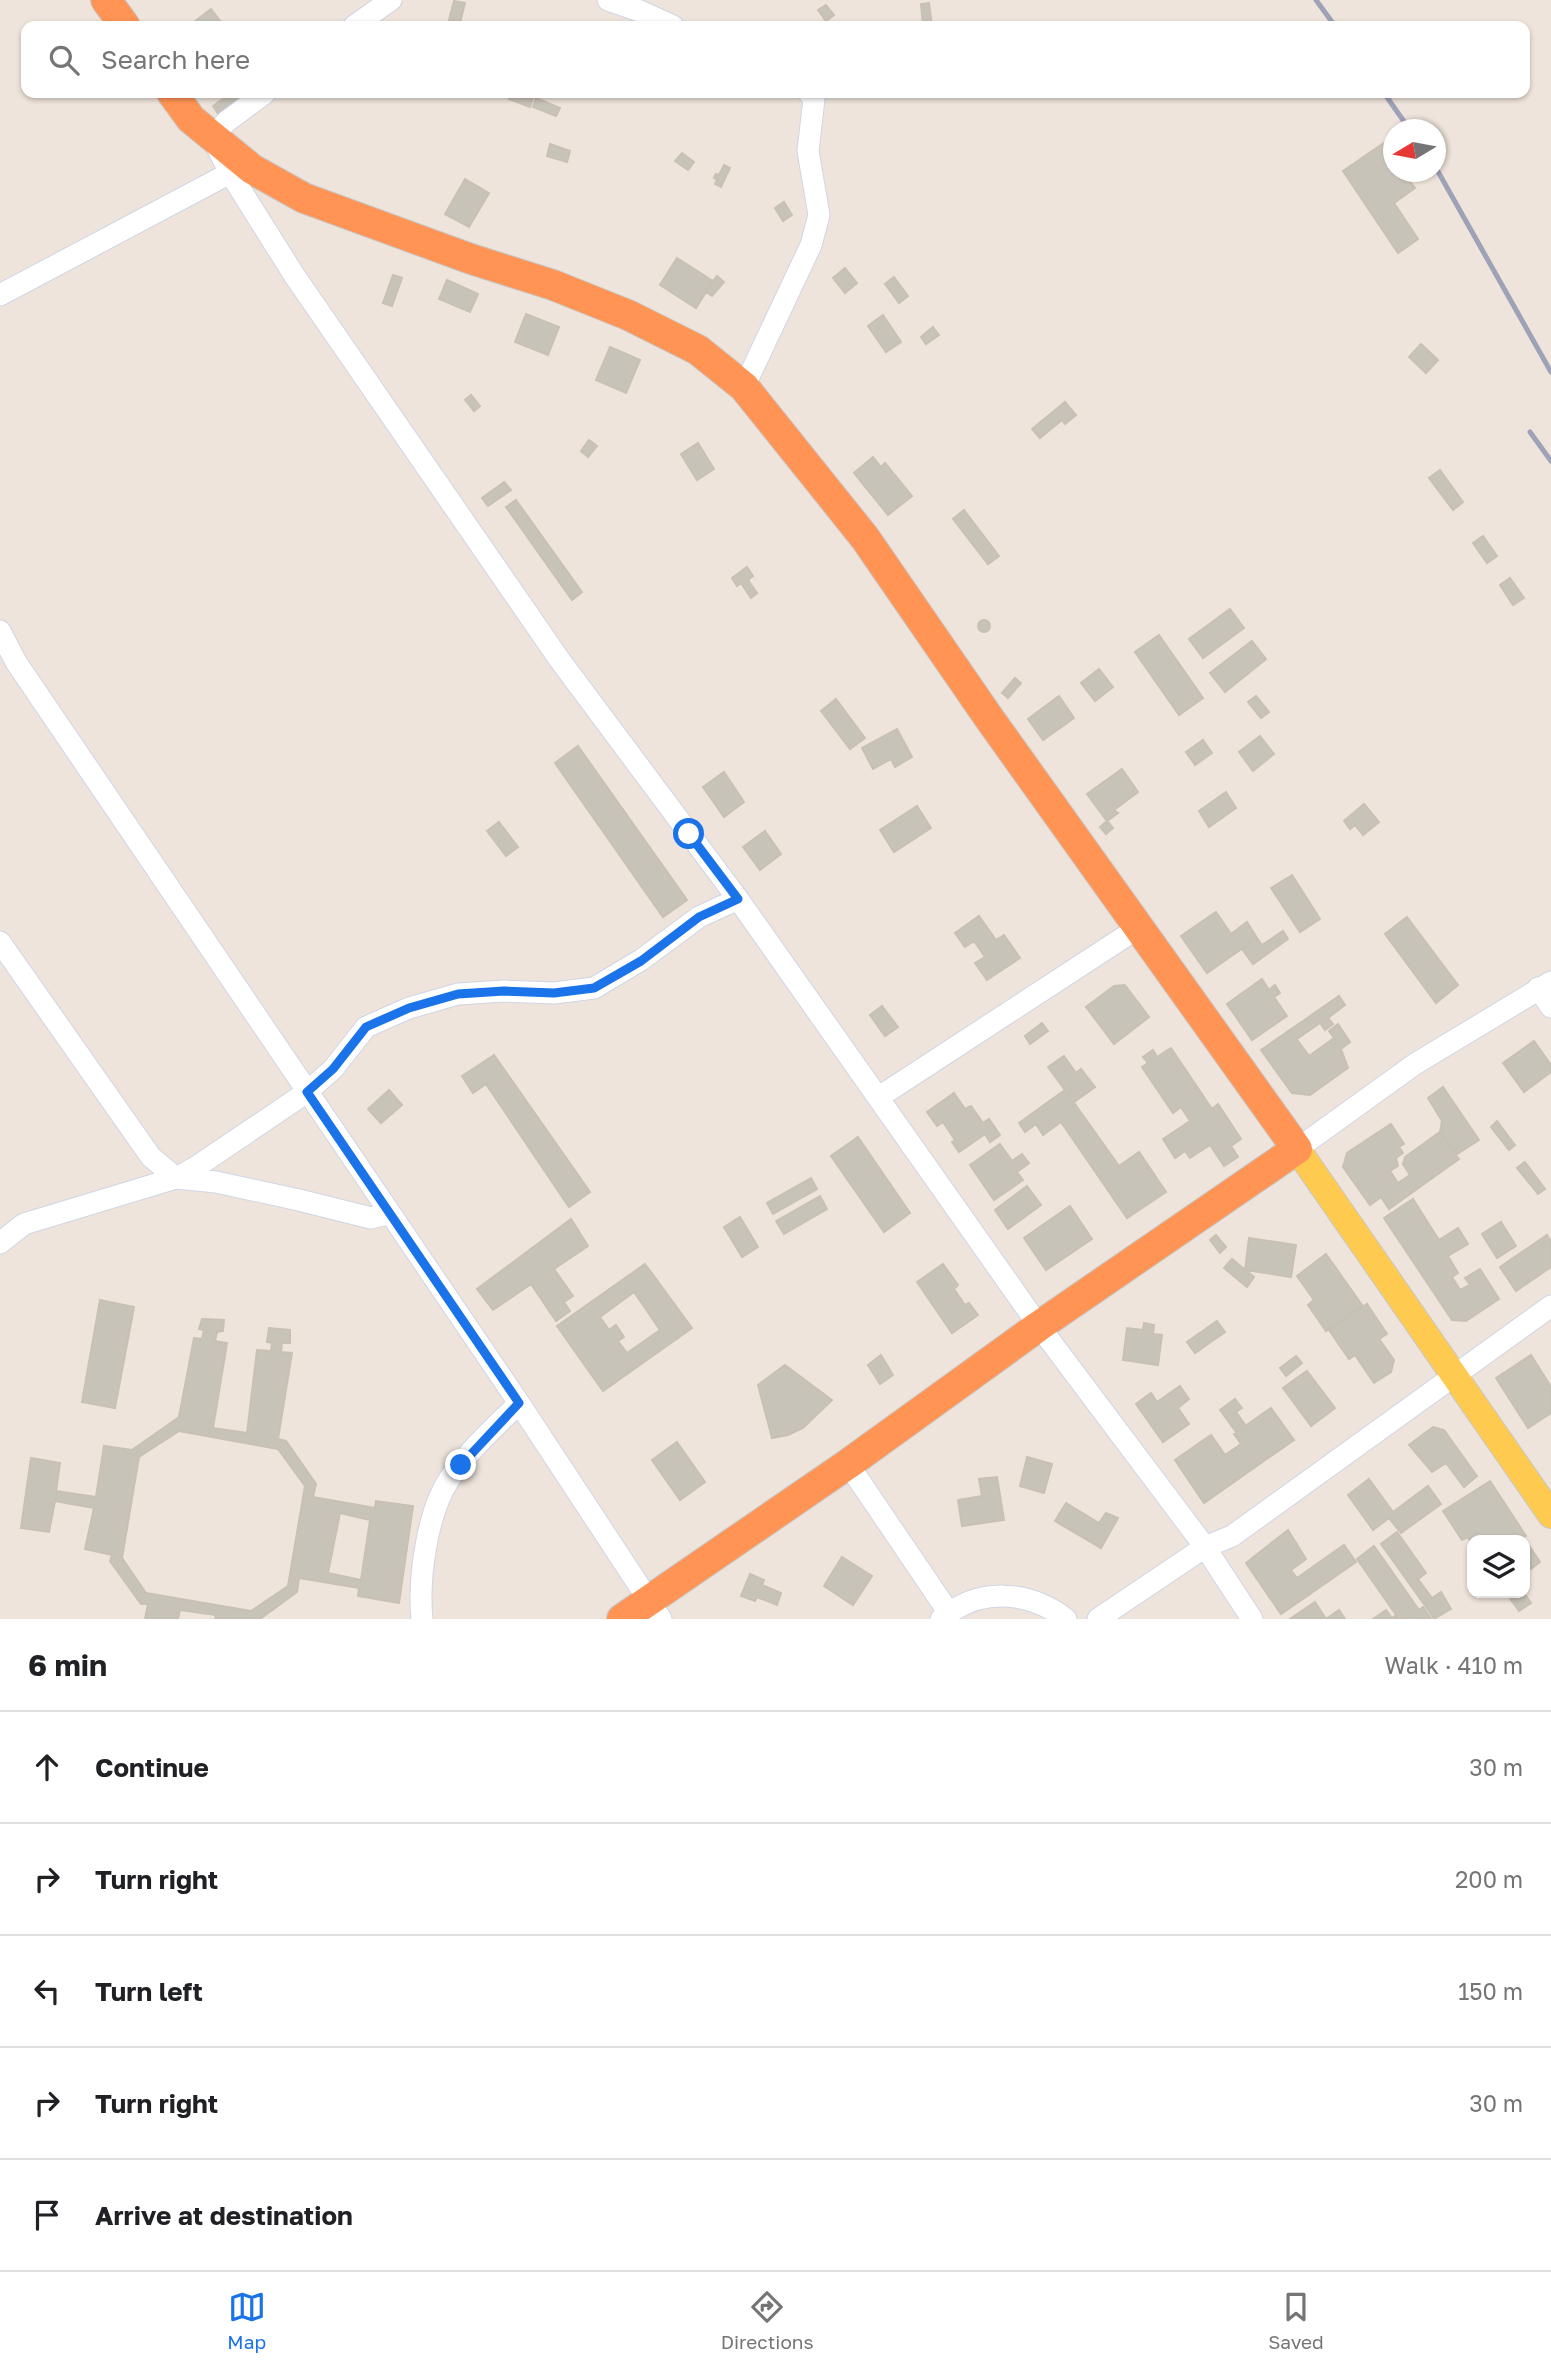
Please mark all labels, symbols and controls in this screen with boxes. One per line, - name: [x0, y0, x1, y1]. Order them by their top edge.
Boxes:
- search box: [21, 21, 1530, 98]
- icon: search: [45, 41, 83, 79]
- text: Search here: [101, 44, 250, 75]
- north arrow: [1383, 119, 1446, 182]
- route start: [673, 818, 704, 849]
- route end: [445, 1449, 476, 1480]
- map controls: [1467, 1535, 1530, 1598]
- button: layers: [1467, 1535, 1530, 1598]
- text: 6 min: [28, 1647, 107, 1683]
- text: Walk · 410 m: [1385, 1651, 1523, 1679]
- icon: ahead: [28, 1748, 66, 1786]
- text: Continue: [95, 1752, 209, 1783]
- text: 30 m: [1469, 1753, 1523, 1781]
- icon: right: [28, 1860, 66, 1898]
- text: Turn right: [95, 1864, 218, 1895]
- text: 200 m: [1455, 1865, 1523, 1893]
- icon: left: [28, 1972, 66, 2010]
- text: Turn left: [95, 1976, 203, 2007]
- text: 150 m: [1458, 1977, 1523, 2005]
- icon: right: [28, 2084, 66, 2122]
- text: Turn right: [95, 2088, 218, 2119]
- text: 30 m: [1469, 2089, 1523, 2117]
- icon: arrive: [28, 2196, 66, 2234]
- text: Arrive at destination: [95, 2200, 353, 2231]
- tab: Map: [227, 2288, 266, 2353]
- tab: Directions: [721, 2288, 814, 2353]
- tab: Saved: [1268, 2288, 1324, 2353]

